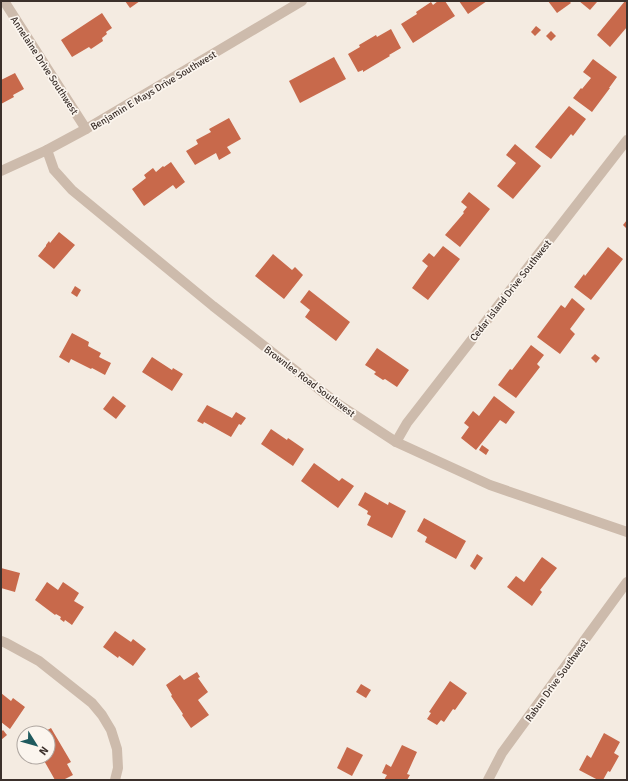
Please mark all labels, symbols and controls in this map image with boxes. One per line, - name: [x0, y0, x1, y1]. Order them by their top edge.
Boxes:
- street label: Annelaine Drive Southwest: [8, 14, 81, 117]
- street label: Benjamin E Mays Drive Southwest: [89, 48, 219, 133]
- street label: Cedar Island Drive Southwest: [468, 237, 554, 344]
- street label: Brownlee Road Southwest: [262, 344, 358, 420]
- street label: Rabun Drive Southwest: [523, 637, 591, 724]
- north arrow: [16, 725, 56, 765]
- text: N: [36, 744, 51, 758]

